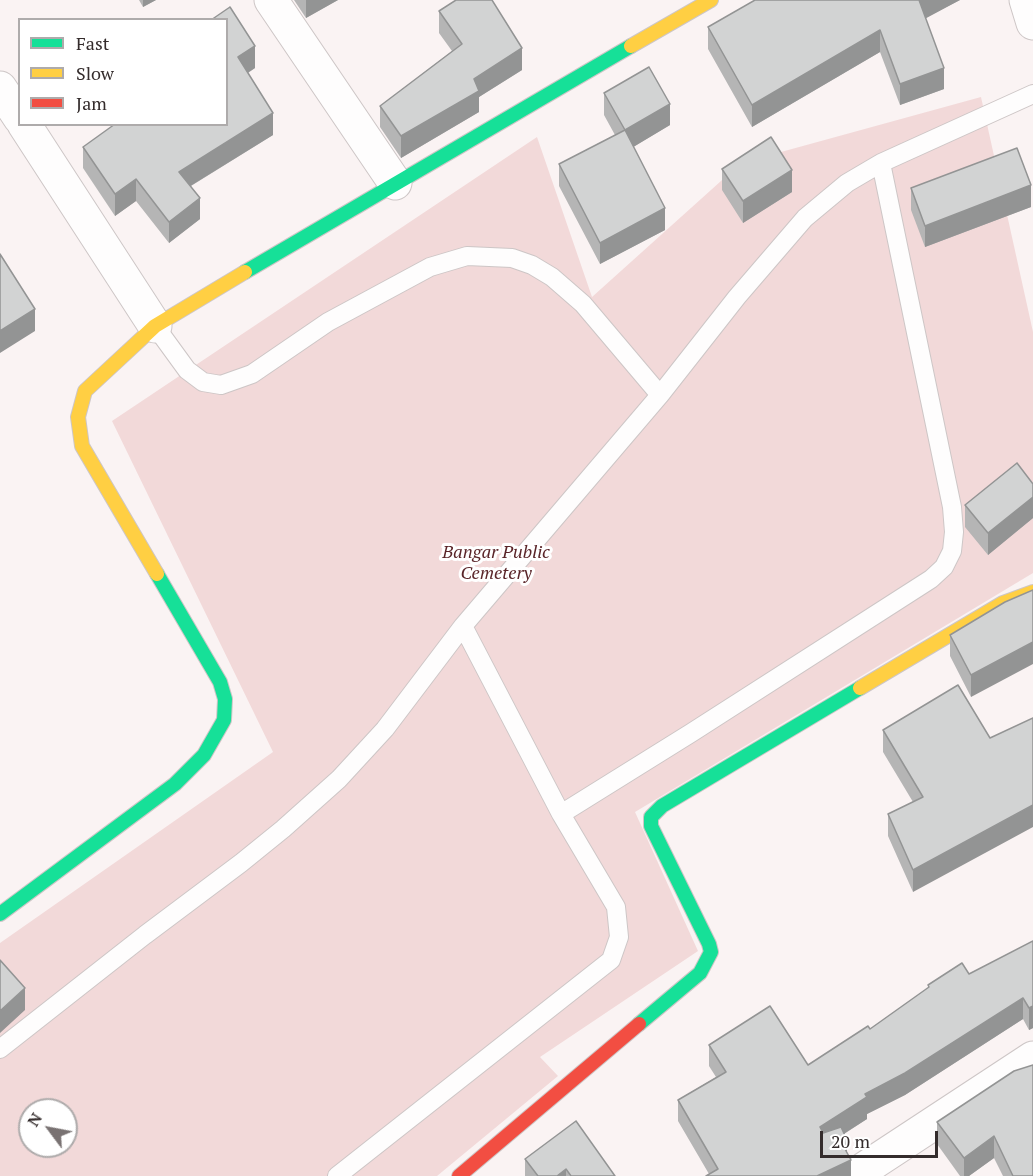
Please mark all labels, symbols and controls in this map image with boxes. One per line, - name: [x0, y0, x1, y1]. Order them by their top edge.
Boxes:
- legend: [18, 18, 228, 126]
- text: Fast: [76, 31, 109, 55]
- text: Slow: [76, 61, 114, 85]
- text: Jam: [76, 91, 107, 115]
- park label: Bangar Public Cemetery: [442, 542, 550, 584]
- north arrow: [18, 1098, 78, 1158]
- text: N: [22, 1109, 47, 1131]
- scale bar: [823, 1119, 942, 1157]
- text: 20 m: [831, 1129, 870, 1153]

